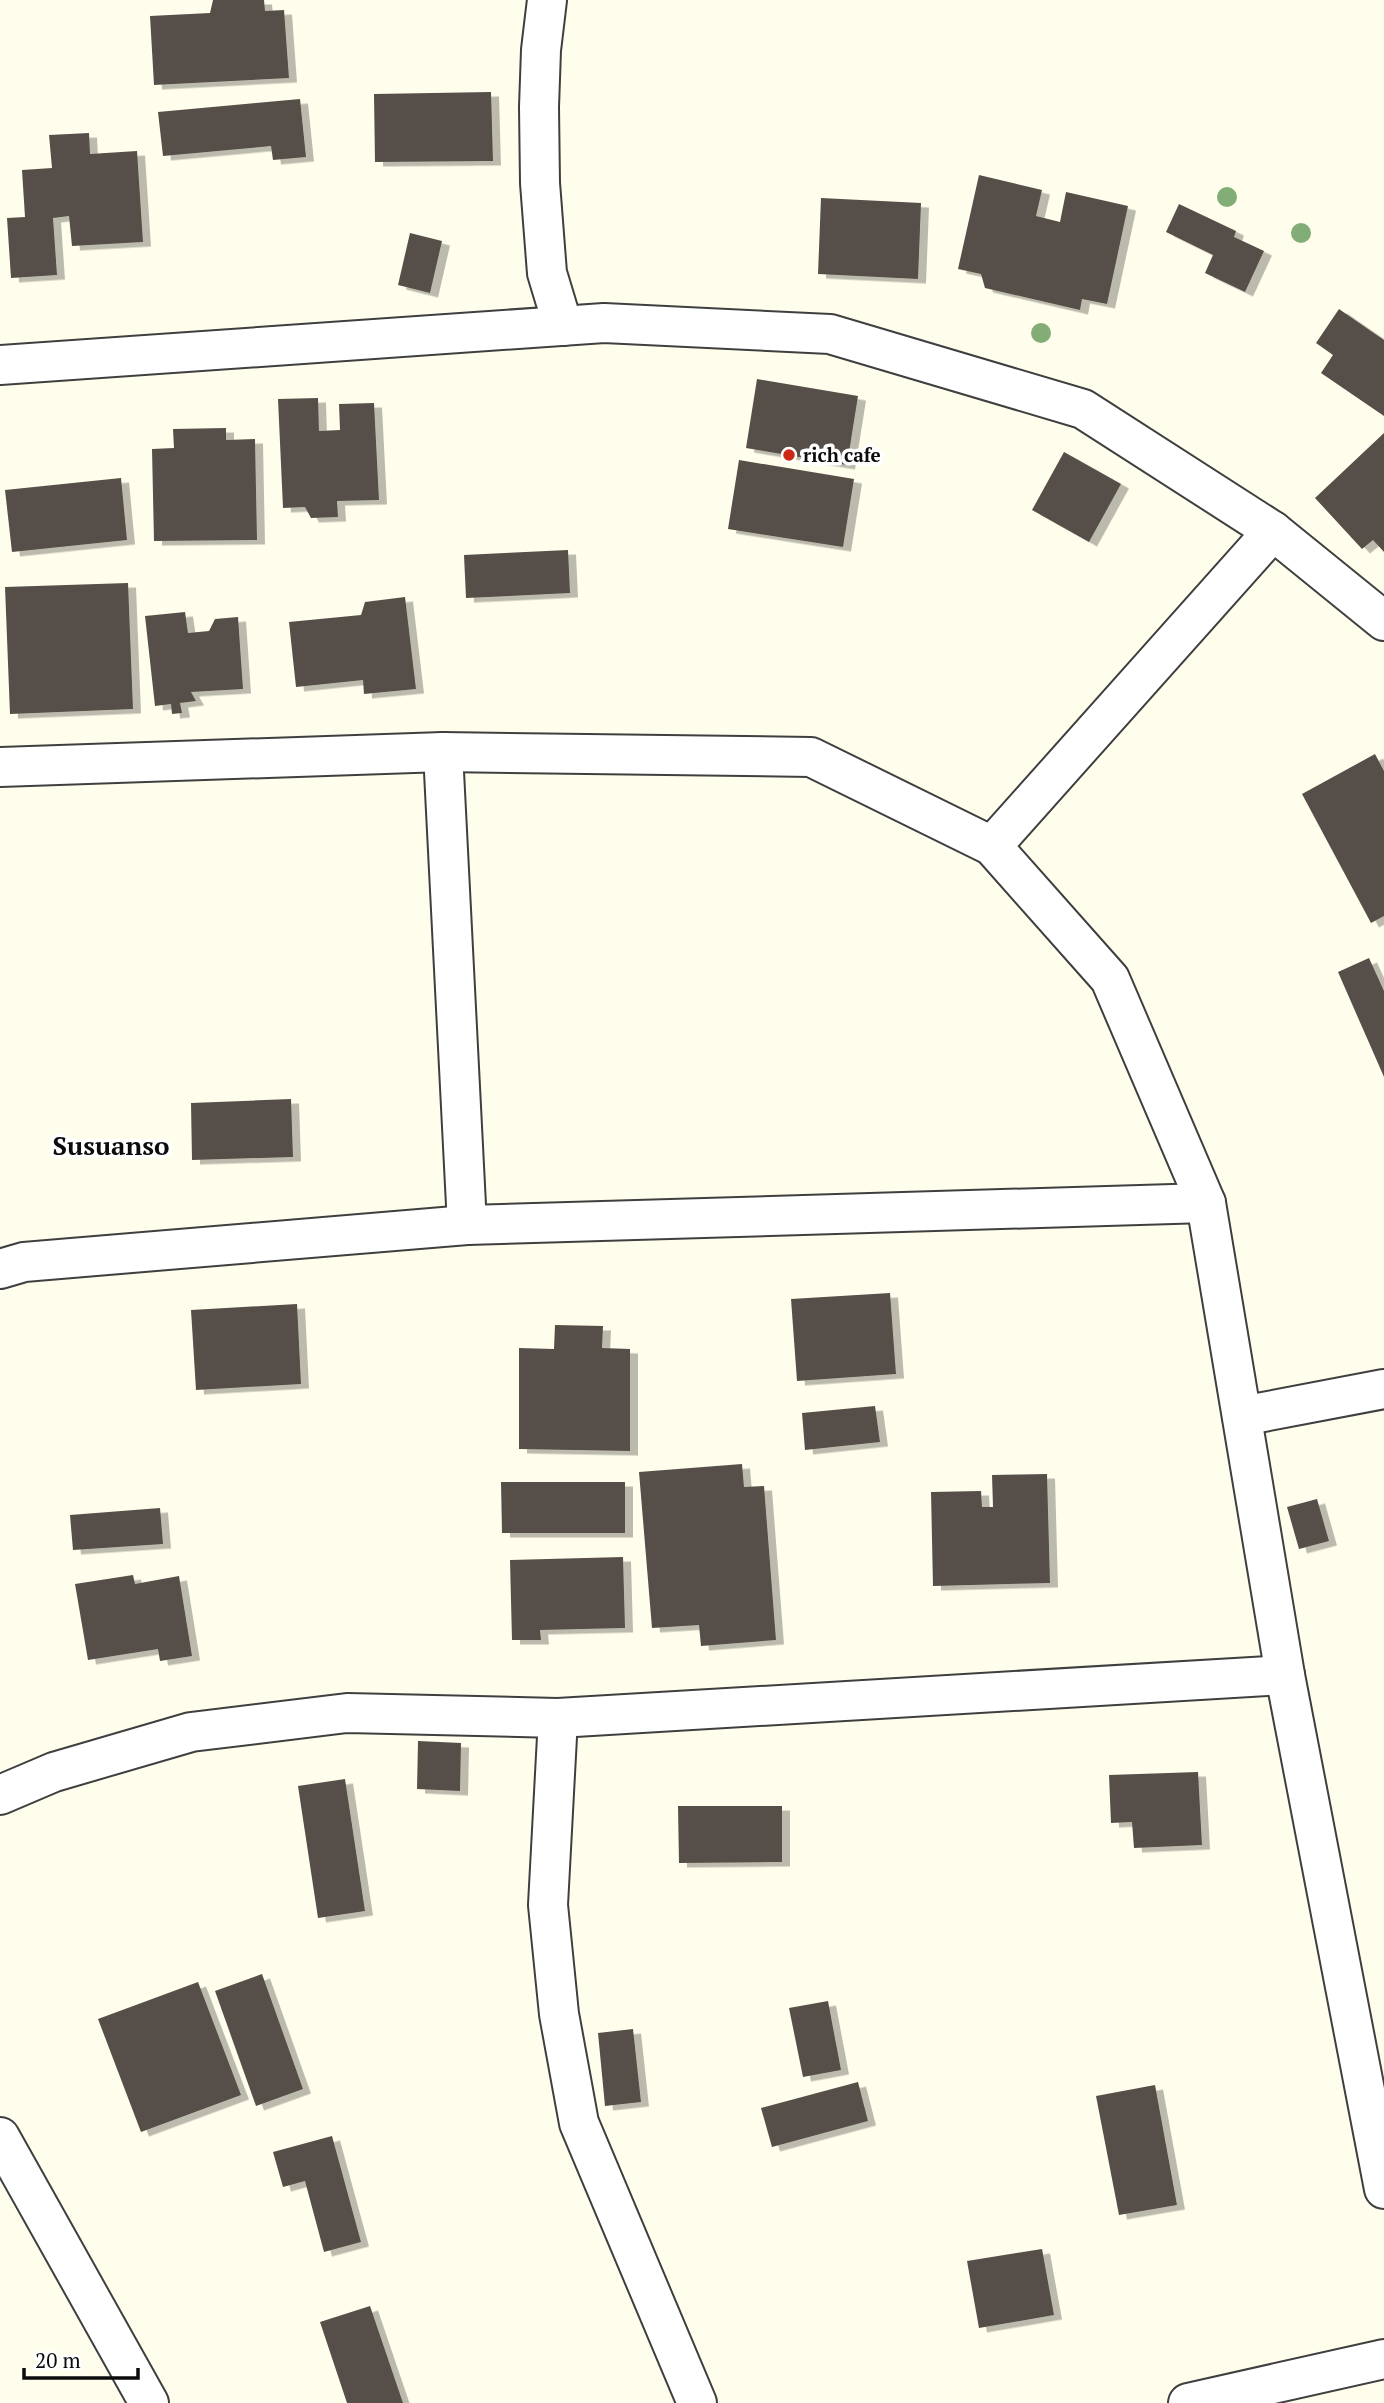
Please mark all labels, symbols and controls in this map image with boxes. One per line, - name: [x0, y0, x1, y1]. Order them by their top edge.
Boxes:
- place label: rich cafe: [803, 442, 881, 467]
- marker: rich cafe: [781, 447, 797, 463]
- district label: Susuanso: [52, 1128, 170, 1162]
- scale bar: [24, 2336, 138, 2380]
- text: 20 m: [35, 2346, 81, 2374]

